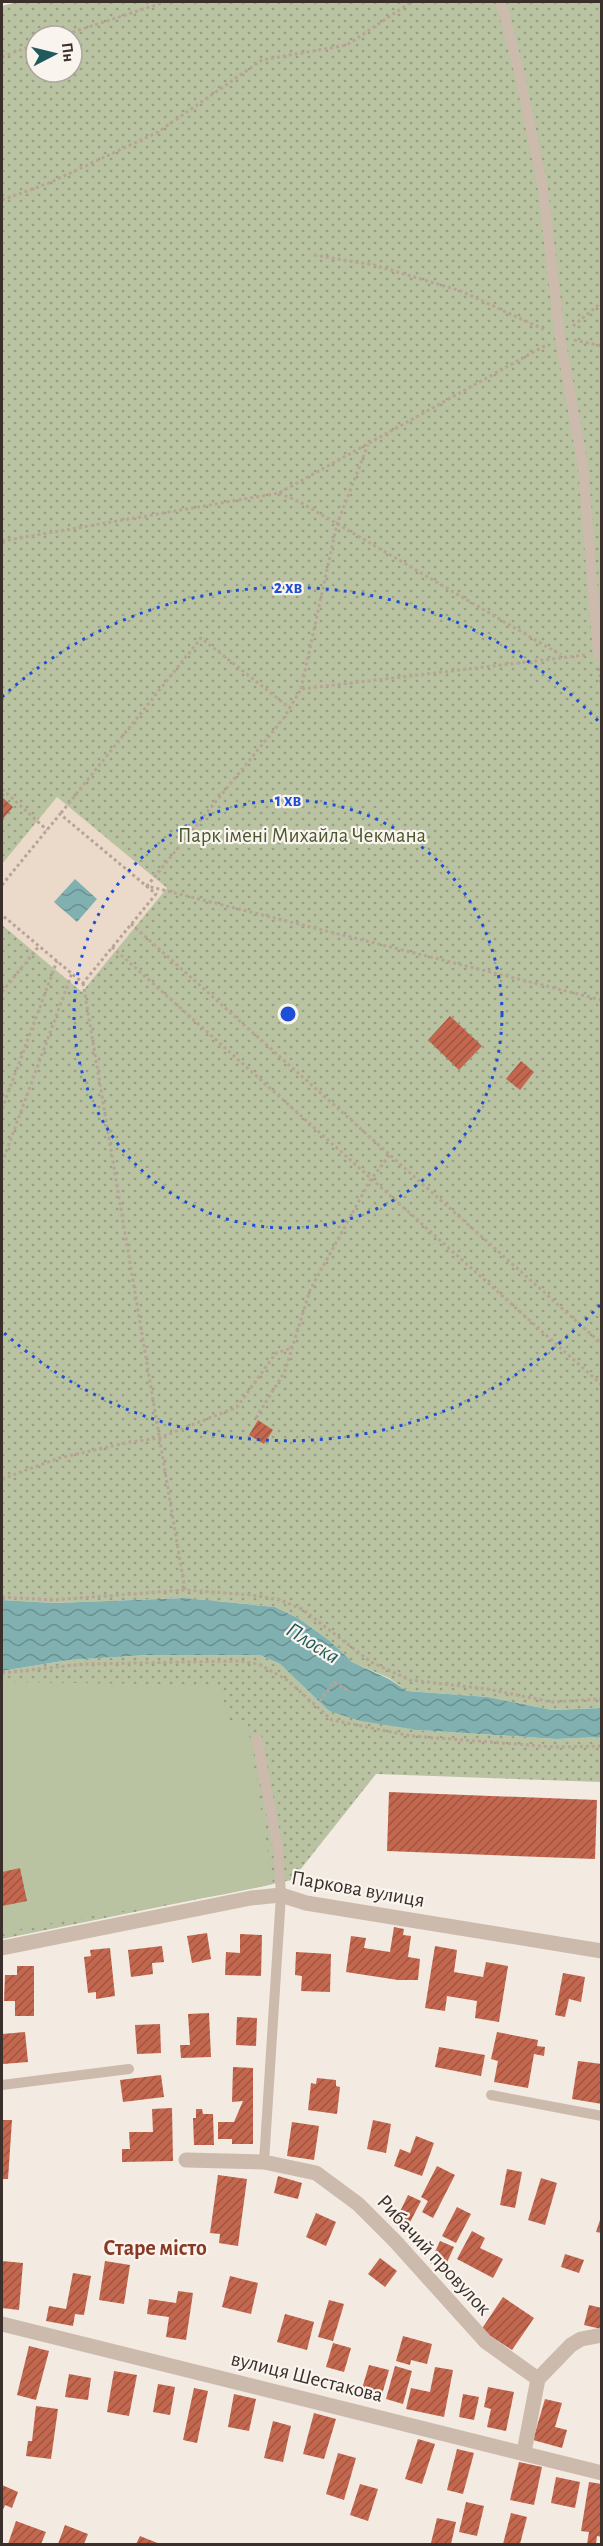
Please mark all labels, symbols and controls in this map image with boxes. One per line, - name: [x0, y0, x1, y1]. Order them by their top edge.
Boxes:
- north arrow: [24, 24, 84, 84]
- text: Пн: [59, 42, 77, 63]
- text: 2 хв: [274, 579, 302, 597]
- text: 1 хв: [275, 792, 301, 810]
- park label: Парк імені Михайла Чекмана: [178, 825, 427, 846]
- centre of rings: [278, 1004, 298, 1024]
- water label: Плоска: [283, 1618, 343, 1668]
- street label: Паркова вулиця: [290, 1867, 426, 1911]
- street label: Рибачий провулок: [373, 2191, 495, 2320]
- district label: Старе місто: [103, 2237, 207, 2259]
- street label: вулиця Шестакова: [229, 2348, 386, 2406]

